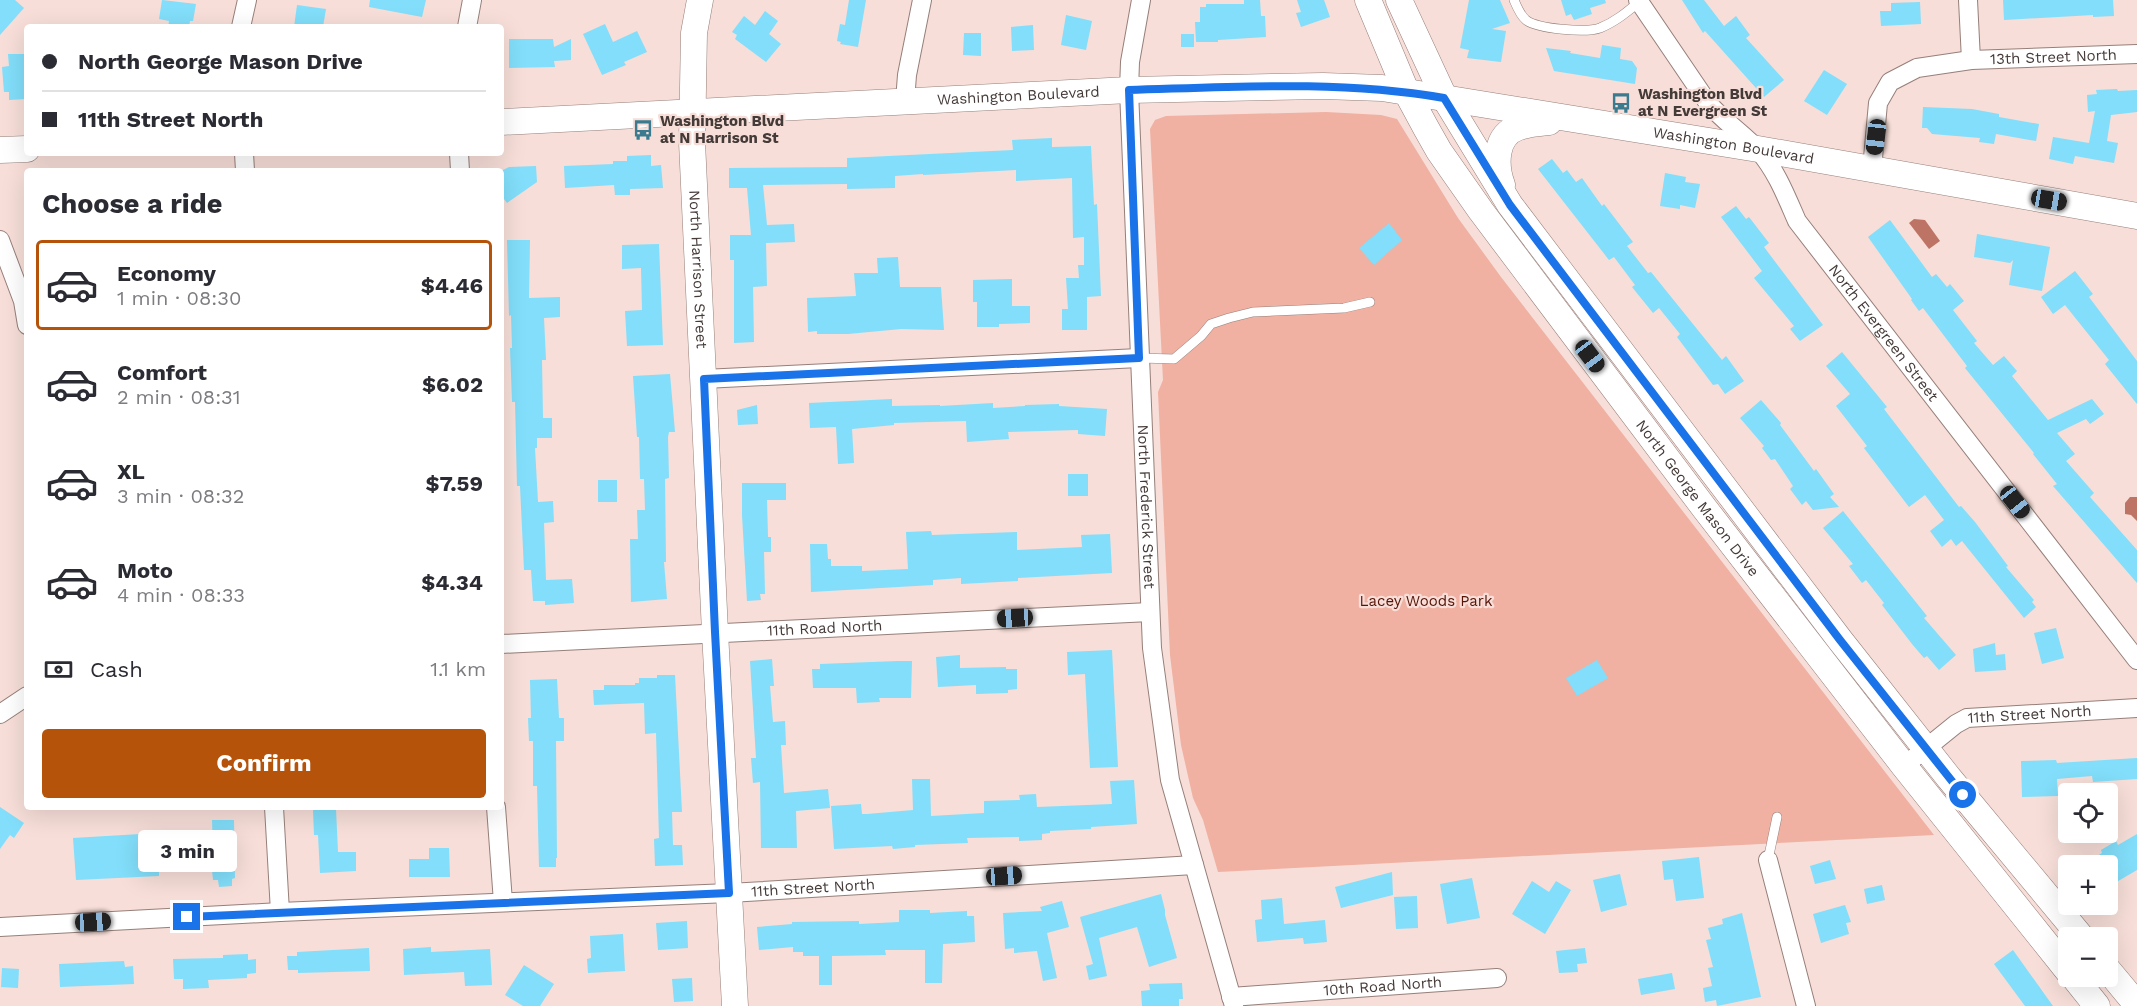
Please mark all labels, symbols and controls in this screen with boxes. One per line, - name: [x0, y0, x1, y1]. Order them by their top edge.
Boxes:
- street label: 13th Street North: [1990, 46, 2117, 68]
- text: North George Mason Drive: [78, 49, 363, 74]
- street label: Washington Boulevard: [936, 83, 1100, 109]
- place label: Washington Blvd at N Evergreen St: [1638, 85, 1768, 120]
- bus stop icon: Washington Blvd at N Evergreen St: [1609, 91, 1633, 115]
- text: 11th Street North: [78, 107, 263, 132]
- place label: Washington Blvd at N Harrison St: [660, 112, 784, 147]
- bus stop icon: Washington Blvd at N Harrison St: [631, 118, 655, 142]
- car: [1865, 118, 1887, 156]
- street label: Washington Boulevard: [1652, 123, 1815, 168]
- text: Choose a ride: [42, 188, 222, 220]
- car: [2030, 188, 2068, 212]
- street label: North Harrison Street: [685, 190, 711, 350]
- icon: car: [45, 258, 99, 312]
- text: Economy: [117, 261, 216, 286]
- street label: North Evergreen Street: [1825, 261, 1943, 405]
- text: $4.46: [421, 273, 483, 298]
- text: 1 min · 08:30: [117, 286, 241, 310]
- car: [1572, 336, 1608, 376]
- icon: car: [45, 357, 99, 411]
- text: Comfort: [117, 360, 207, 385]
- text: $6.02: [422, 372, 483, 397]
- text: 2 min · 08:31: [117, 385, 241, 409]
- street label: North George Mason Drive: [1632, 416, 1763, 580]
- street label: North Frederick Street: [1134, 424, 1159, 590]
- icon: car: [45, 456, 99, 510]
- text: XL: [117, 459, 145, 484]
- text: $7.59: [425, 471, 483, 496]
- car: [1997, 482, 2033, 522]
- text: 3 min · 08:32: [117, 484, 244, 508]
- icon: car: [45, 555, 99, 609]
- text: Moto: [117, 558, 173, 583]
- text: $4.34: [421, 570, 483, 595]
- text: 4 min · 08:33: [117, 583, 245, 607]
- park label: Lacey Woods Park: [1360, 592, 1493, 610]
- car: [997, 608, 1033, 628]
- street label: 11th Road North: [767, 616, 883, 640]
- icon: cash: [42, 653, 75, 686]
- text: Cash: [90, 657, 143, 682]
- text: 1.1 km: [430, 657, 486, 681]
- street label: 11th Street North: [1967, 702, 2092, 727]
- button: Confirm: [42, 729, 486, 798]
- route start: [1949, 781, 1976, 808]
- map controls: [2058, 783, 2118, 987]
- button: locate: [2058, 783, 2118, 843]
- callout: 3 min: [138, 830, 237, 872]
- text: 3 min: [160, 839, 215, 863]
- button: +: [2058, 855, 2118, 915]
- car: [985, 866, 1023, 886]
- street label: 11th Street North: [751, 875, 875, 901]
- route end: [173, 903, 200, 930]
- car: [75, 912, 111, 932]
- button: −: [2058, 927, 2118, 987]
- street label: 10th Road North: [1323, 973, 1443, 999]

